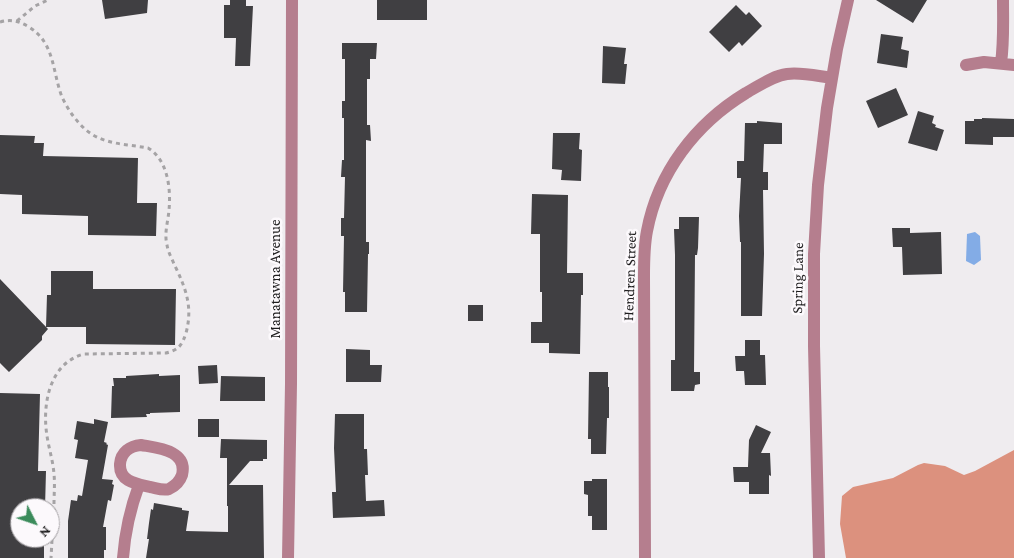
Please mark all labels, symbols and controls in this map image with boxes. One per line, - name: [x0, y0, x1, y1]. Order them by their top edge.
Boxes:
- street label: Manatawna Avenue: [266, 219, 284, 339]
- street label: Hendren Street: [619, 231, 641, 321]
- street label: Spring Lane: [788, 242, 808, 314]
- north arrow: [10, 498, 60, 548]
- text: N: [36, 523, 55, 541]

